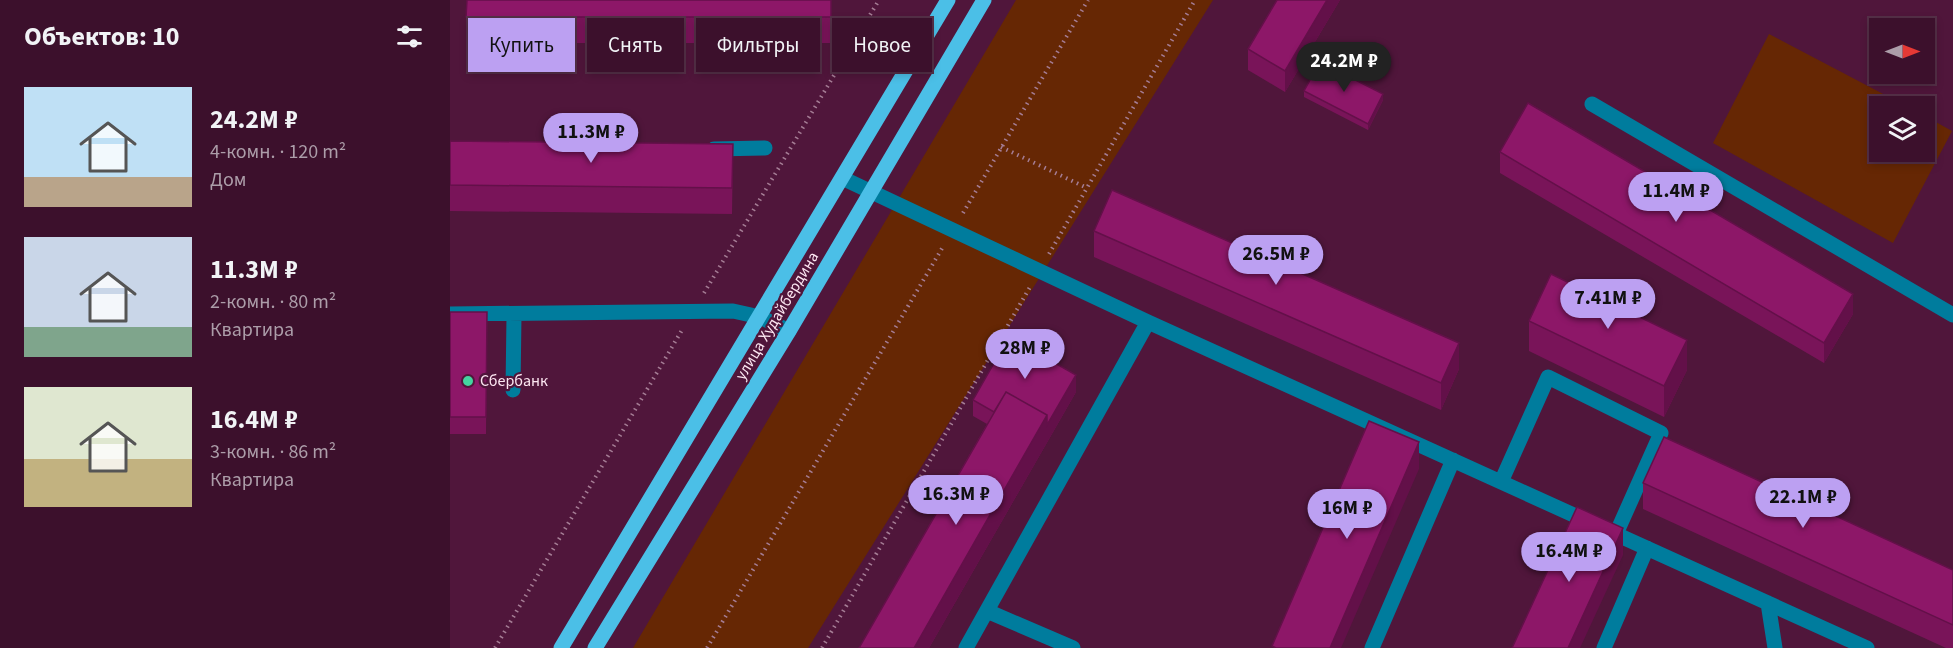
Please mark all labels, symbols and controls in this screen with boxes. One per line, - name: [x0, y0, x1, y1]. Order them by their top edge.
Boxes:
- text: Объектов: 10: [24, 18, 180, 55]
- chip: Купить: [468, 18, 575, 72]
- chip: Снять: [587, 18, 684, 72]
- chip: Фильтры: [696, 18, 820, 72]
- chip: Новое: [832, 18, 932, 72]
- north arrow: [1869, 18, 1935, 84]
- map controls: [1869, 18, 1935, 162]
- icon: filters: [393, 20, 426, 53]
- pin: 24.2M ₽: [1289, 42, 1399, 93]
- text: 24.2M ₽: [1310, 47, 1378, 75]
- button: layers: [1869, 96, 1935, 162]
- text: 24.2M ₽: [210, 101, 298, 138]
- icon: home: [72, 111, 144, 183]
- pin: 11.3M ₽: [536, 113, 646, 164]
- text: 11.3M ₽: [557, 118, 625, 146]
- text: 4-комн. · 120 m²: [210, 138, 346, 166]
- text: Дом: [210, 166, 246, 194]
- pin: 11.4M ₽: [1621, 172, 1731, 223]
- text: 11.4M ₽: [1642, 177, 1710, 205]
- pin: 26.5M ₽: [1221, 235, 1331, 286]
- text: 26.5M ₽: [1242, 240, 1310, 268]
- street label: улица Худайбердина: [730, 248, 824, 384]
- text: 11.3M ₽: [210, 251, 298, 288]
- icon: home: [72, 261, 144, 333]
- pin: 7.41M ₽: [1553, 279, 1663, 330]
- text: 7.41M ₽: [1574, 284, 1642, 312]
- text: 2-комн. · 80 m²: [210, 288, 336, 316]
- text: Квартира: [210, 316, 294, 344]
- pin: 28M ₽: [983, 329, 1067, 380]
- text: 28M ₽: [1000, 334, 1050, 362]
- place label: Сбербанк: [480, 370, 548, 392]
- marker: Сбербанк: [461, 374, 475, 388]
- text: 16.4M ₽: [210, 401, 298, 438]
- icon: home: [72, 411, 144, 483]
- text: 3-комн. · 86 m²: [210, 438, 336, 466]
- text: Квартира: [210, 466, 294, 494]
- pin: 16.3M ₽: [901, 475, 1011, 526]
- pin: 22.1M ₽: [1748, 478, 1858, 529]
- text: 16.3M ₽: [922, 480, 990, 508]
- text: 22.1M ₽: [1769, 483, 1837, 511]
- pin: 16M ₽: [1305, 489, 1389, 540]
- text: 16M ₽: [1322, 494, 1372, 522]
- pin: 16.4M ₽: [1514, 532, 1624, 583]
- text: 16.4M ₽: [1535, 537, 1603, 565]

